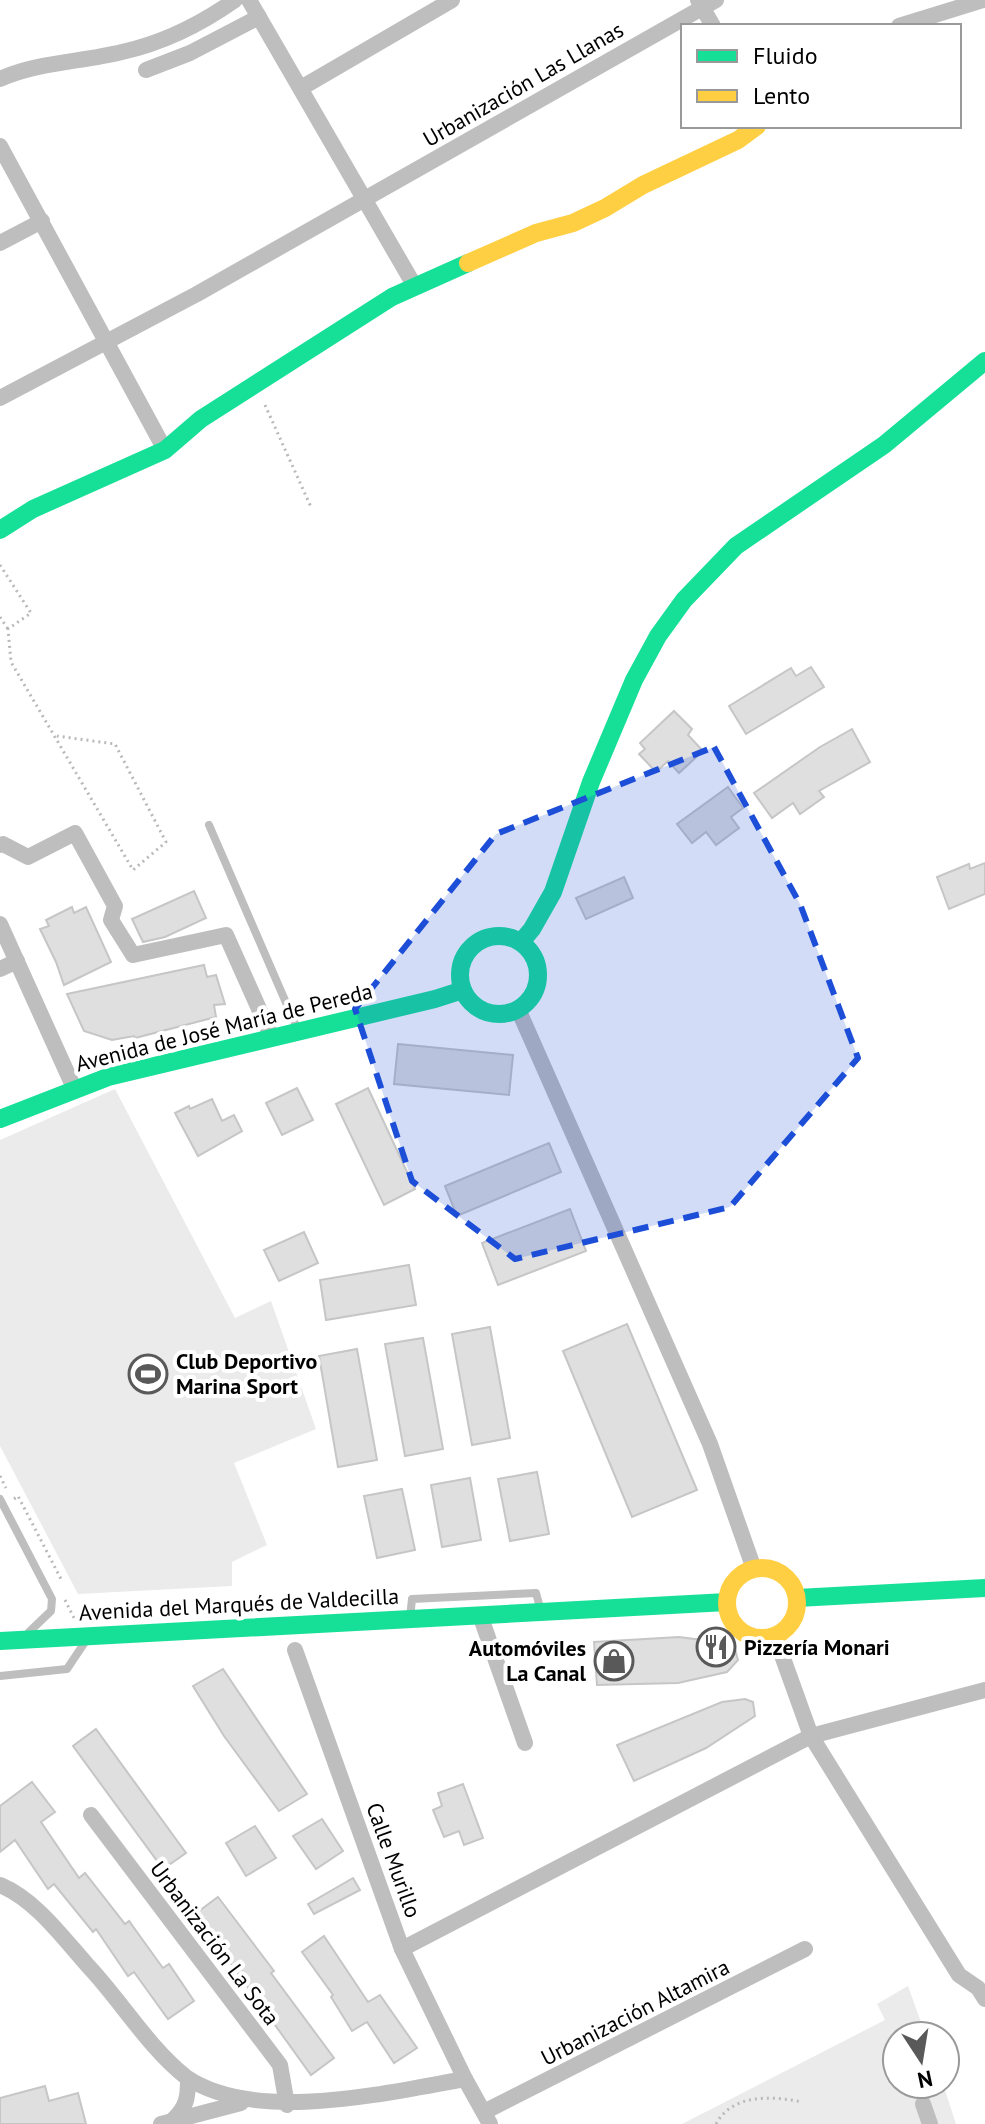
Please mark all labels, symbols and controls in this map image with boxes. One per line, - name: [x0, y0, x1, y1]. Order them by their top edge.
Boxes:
- street label: Urbanización Las Llanas: [418, 15, 628, 153]
- legend: [681, 24, 961, 128]
- text: Fluido: [753, 40, 818, 71]
- text: Lento: [753, 80, 810, 111]
- street label: Avenida de José María de Pereda: [73, 977, 375, 1077]
- place label: Club Deportivo Marina Sport: [176, 1347, 317, 1400]
- sports icon: Club Deportivo Marina Sport: [127, 1353, 169, 1395]
- street label: Avenida del Marqués de Valdecilla: [78, 1582, 400, 1626]
- restaurant icon: Pizzería Monari: [695, 1626, 737, 1668]
- place label: Pizzería Monari: [744, 1633, 890, 1661]
- place label: Automóviles La Canal: [469, 1634, 587, 1687]
- shop icon: Automóviles La Canal: [593, 1640, 635, 1682]
- street label: Calle Murillo: [360, 1799, 428, 1921]
- street label: Urbanización La Sota: [144, 1855, 286, 2031]
- street label: Urbanización Altamira: [536, 1952, 734, 2072]
- north arrow: [881, 2020, 961, 2100]
- text: N: [915, 2064, 935, 2095]

